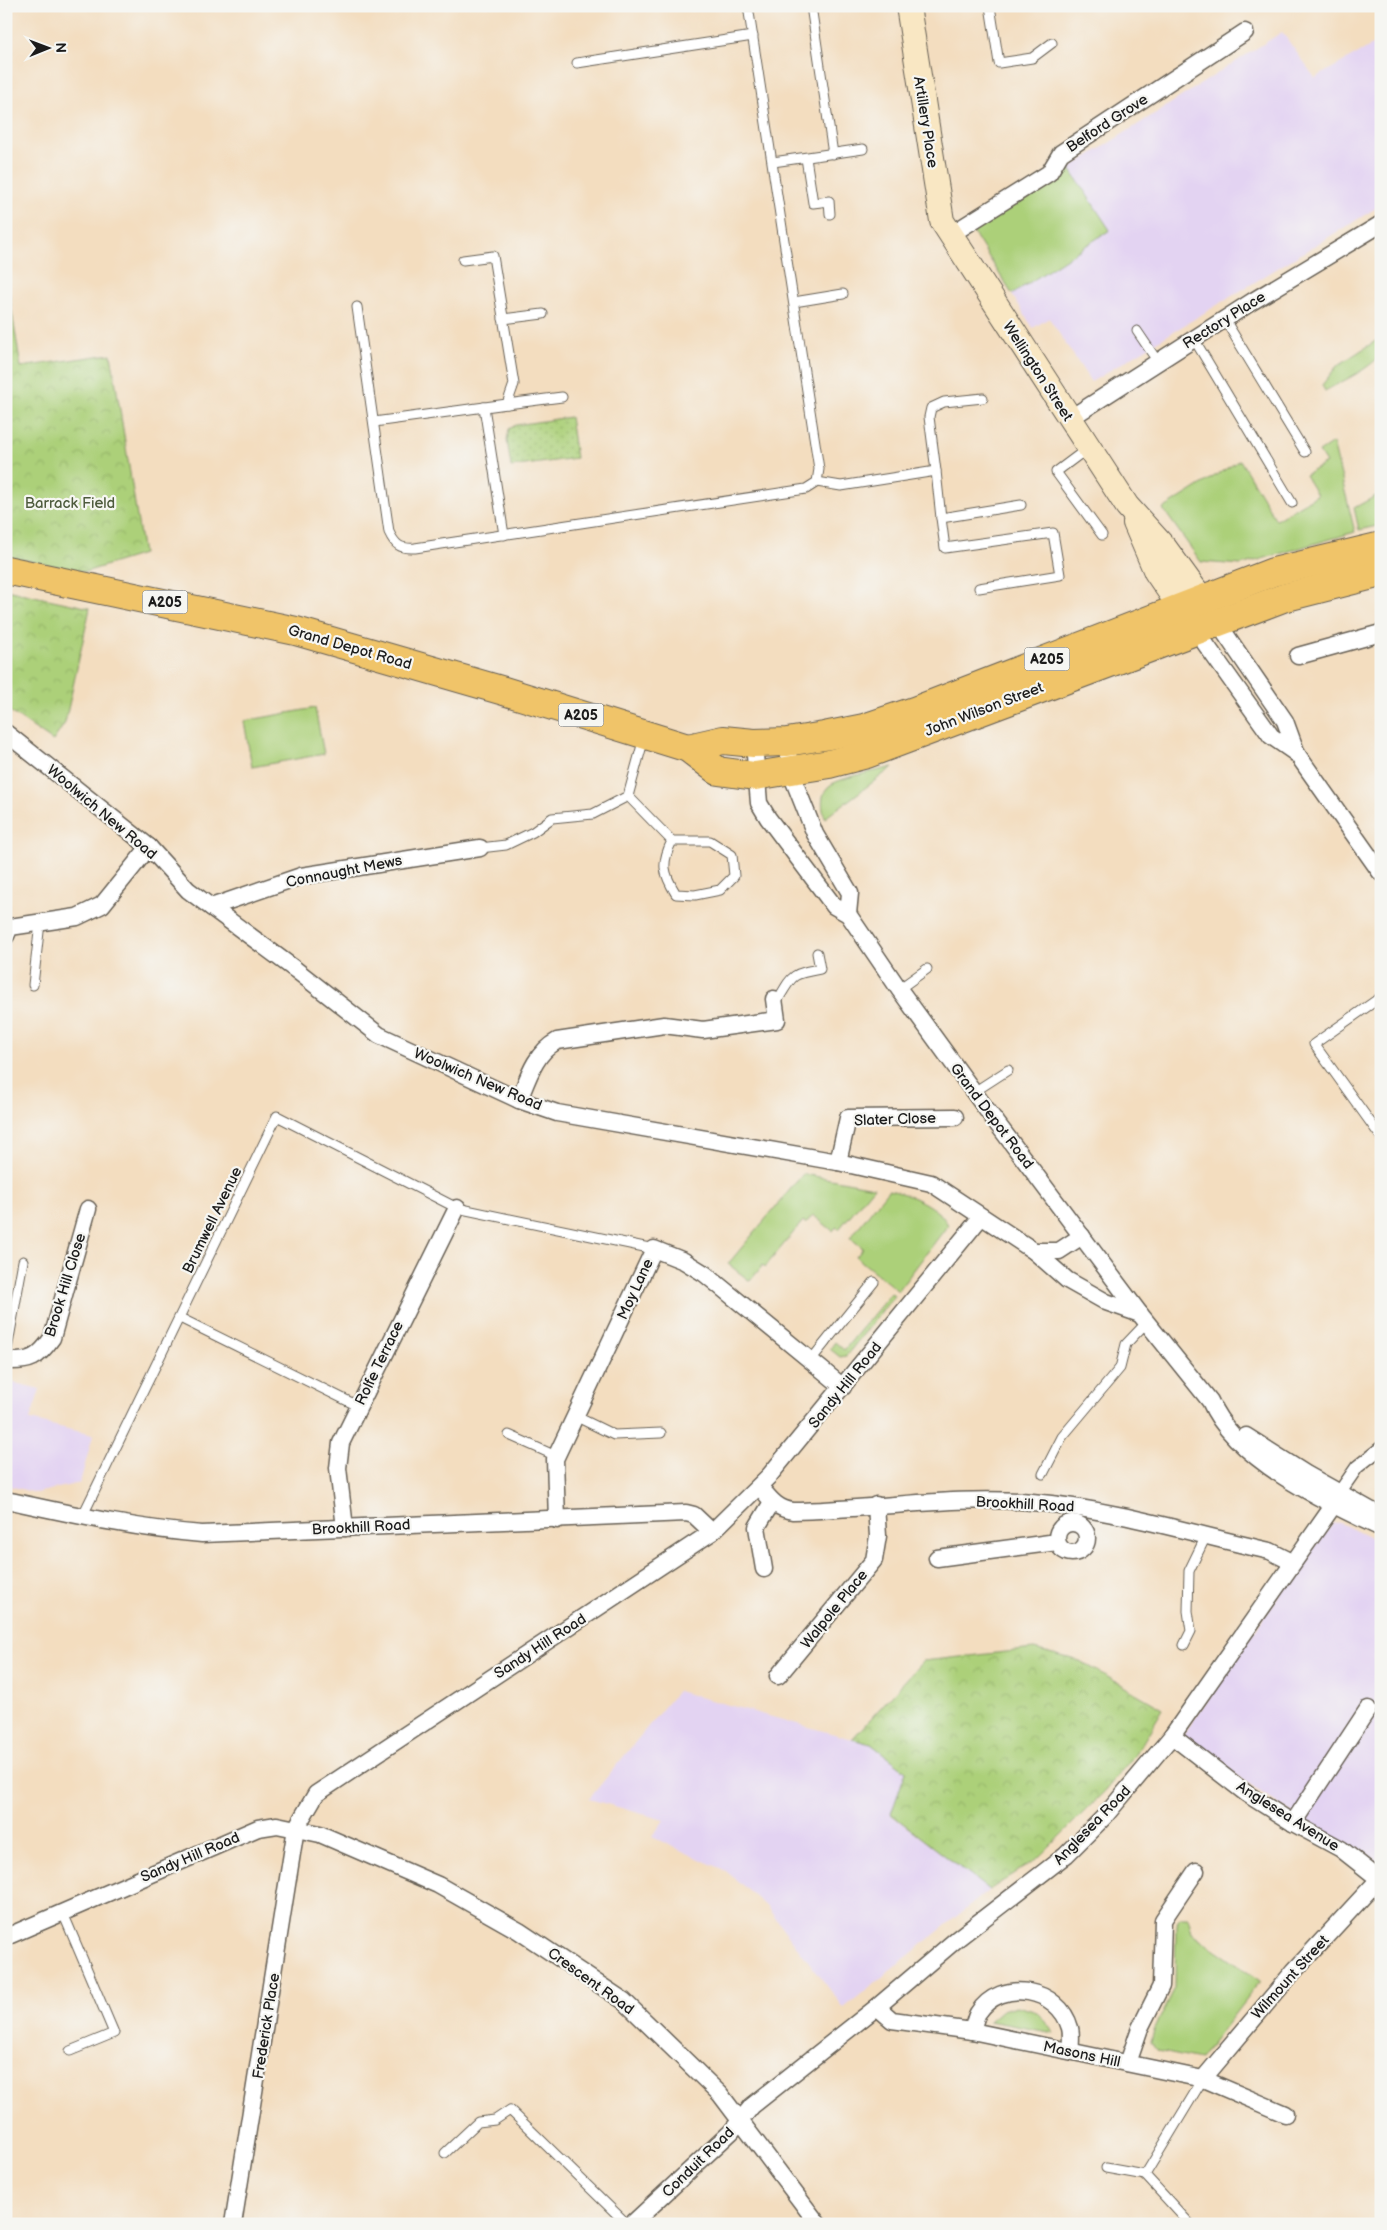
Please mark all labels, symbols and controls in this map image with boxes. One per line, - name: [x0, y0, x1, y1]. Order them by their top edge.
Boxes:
- north arrow: [22, 22, 72, 72]
- text: N: [52, 42, 69, 53]
- street label: Artillery Place: [909, 75, 942, 169]
- street label: Belford Grove: [1063, 90, 1152, 157]
- street label: Rectory Place: [1179, 287, 1269, 353]
- street label: Wellington Street: [998, 318, 1077, 425]
- park label: Barrack Field: [25, 494, 115, 513]
- road number: A205: [142, 590, 188, 614]
- street label: Grand Depot Road: [286, 621, 414, 674]
- road number: A205: [1024, 648, 1070, 671]
- street label: John Wilson Street: [922, 678, 1046, 741]
- road number: A205: [558, 704, 604, 726]
- street label: Woolwich New Road: [43, 761, 161, 864]
- street label: Connaught Mews: [284, 851, 404, 892]
- street label: Woolwich New Road: [411, 1044, 545, 1115]
- street label: Grand Depot Road: [946, 1060, 1038, 1173]
- street label: Slater Close: [854, 1109, 936, 1130]
- street label: Brumwell Avenue: [178, 1164, 247, 1277]
- street label: Brook Hill Close: [41, 1231, 90, 1339]
- street label: Moy Lane: [613, 1256, 658, 1323]
- street label: Rolfe Terrace: [351, 1318, 408, 1408]
- street label: Sandy Hill Road: [805, 1338, 886, 1432]
- street label: Brookhill Road: [975, 1492, 1075, 1517]
- street label: Brookhill Road: [311, 1515, 411, 1540]
- street label: Walpole Place: [797, 1566, 872, 1653]
- street label: Sandy Hill Road: [491, 1610, 590, 1683]
- street label: Anglesea Avenue: [1233, 1777, 1343, 1856]
- street label: Anglesea Road: [1050, 1782, 1135, 1869]
- street label: Sandy Hill Road: [138, 1828, 243, 1887]
- street label: Wilmount Street: [1248, 1931, 1333, 2023]
- street label: Crescent Road: [544, 1944, 638, 2019]
- street label: Frederick Place: [249, 1972, 284, 2080]
- street label: Masons Hill: [1042, 2037, 1122, 2072]
- street label: Conduit Road: [658, 2123, 738, 2202]

